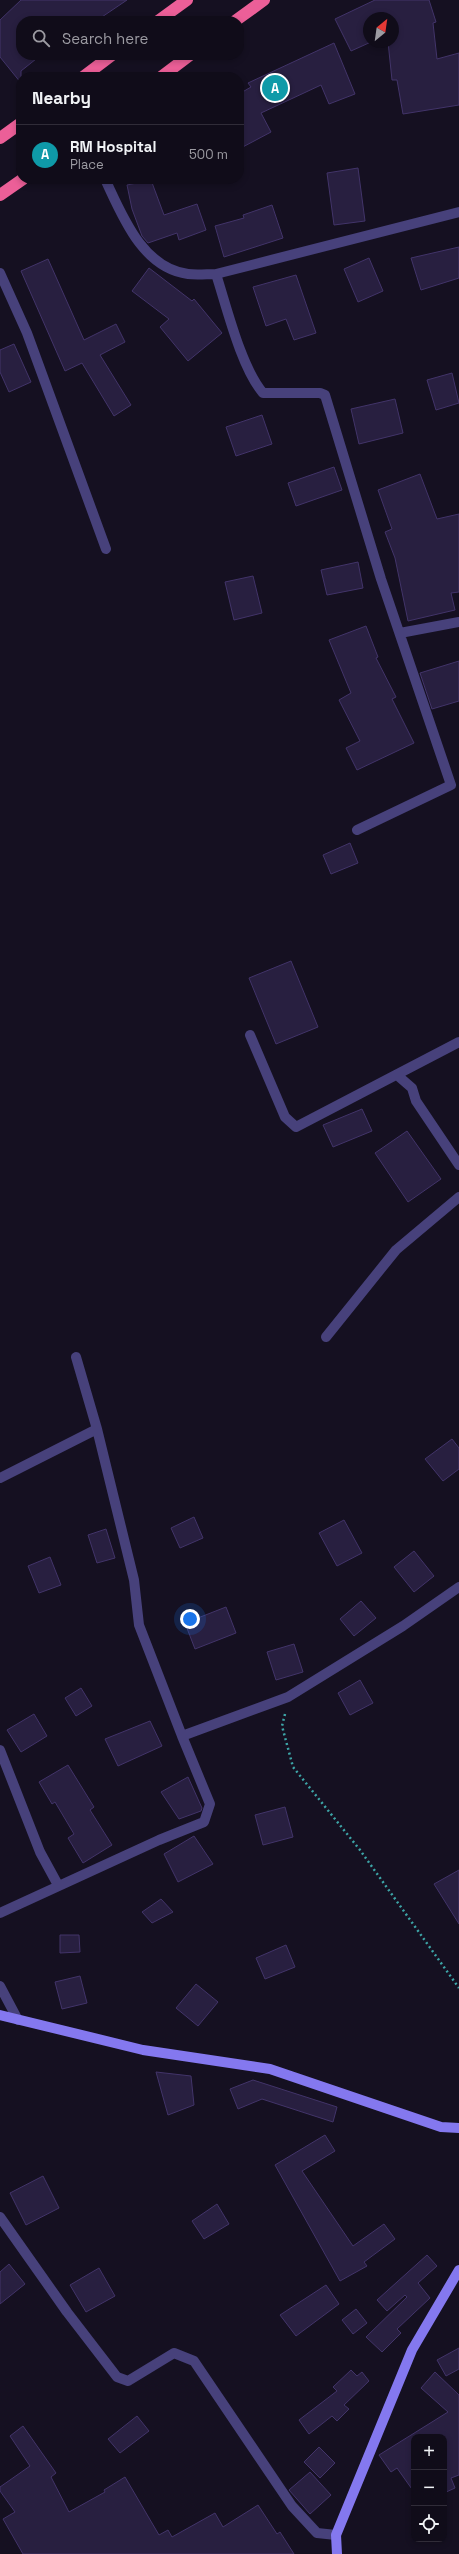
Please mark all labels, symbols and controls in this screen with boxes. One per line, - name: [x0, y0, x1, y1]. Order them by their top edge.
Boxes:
- north arrow: [363, 12, 399, 48]
- search box: [16, 16, 244, 60]
- icon: search: [30, 27, 52, 49]
- text: Search here: [62, 29, 148, 48]
- pin: A: [262, 73, 288, 103]
- text: Nearby: [32, 87, 91, 109]
- text: RM Hospital: [70, 137, 156, 156]
- text: A: [41, 146, 49, 163]
- text: 500 m: [189, 146, 228, 163]
- text: Place: [70, 156, 104, 173]
- your location: [180, 1609, 200, 1629]
- map controls: [411, 2434, 447, 2542]
- button: +: [411, 2434, 447, 2470]
- button: −: [411, 2470, 447, 2506]
- button: locate: [411, 2506, 447, 2542]

